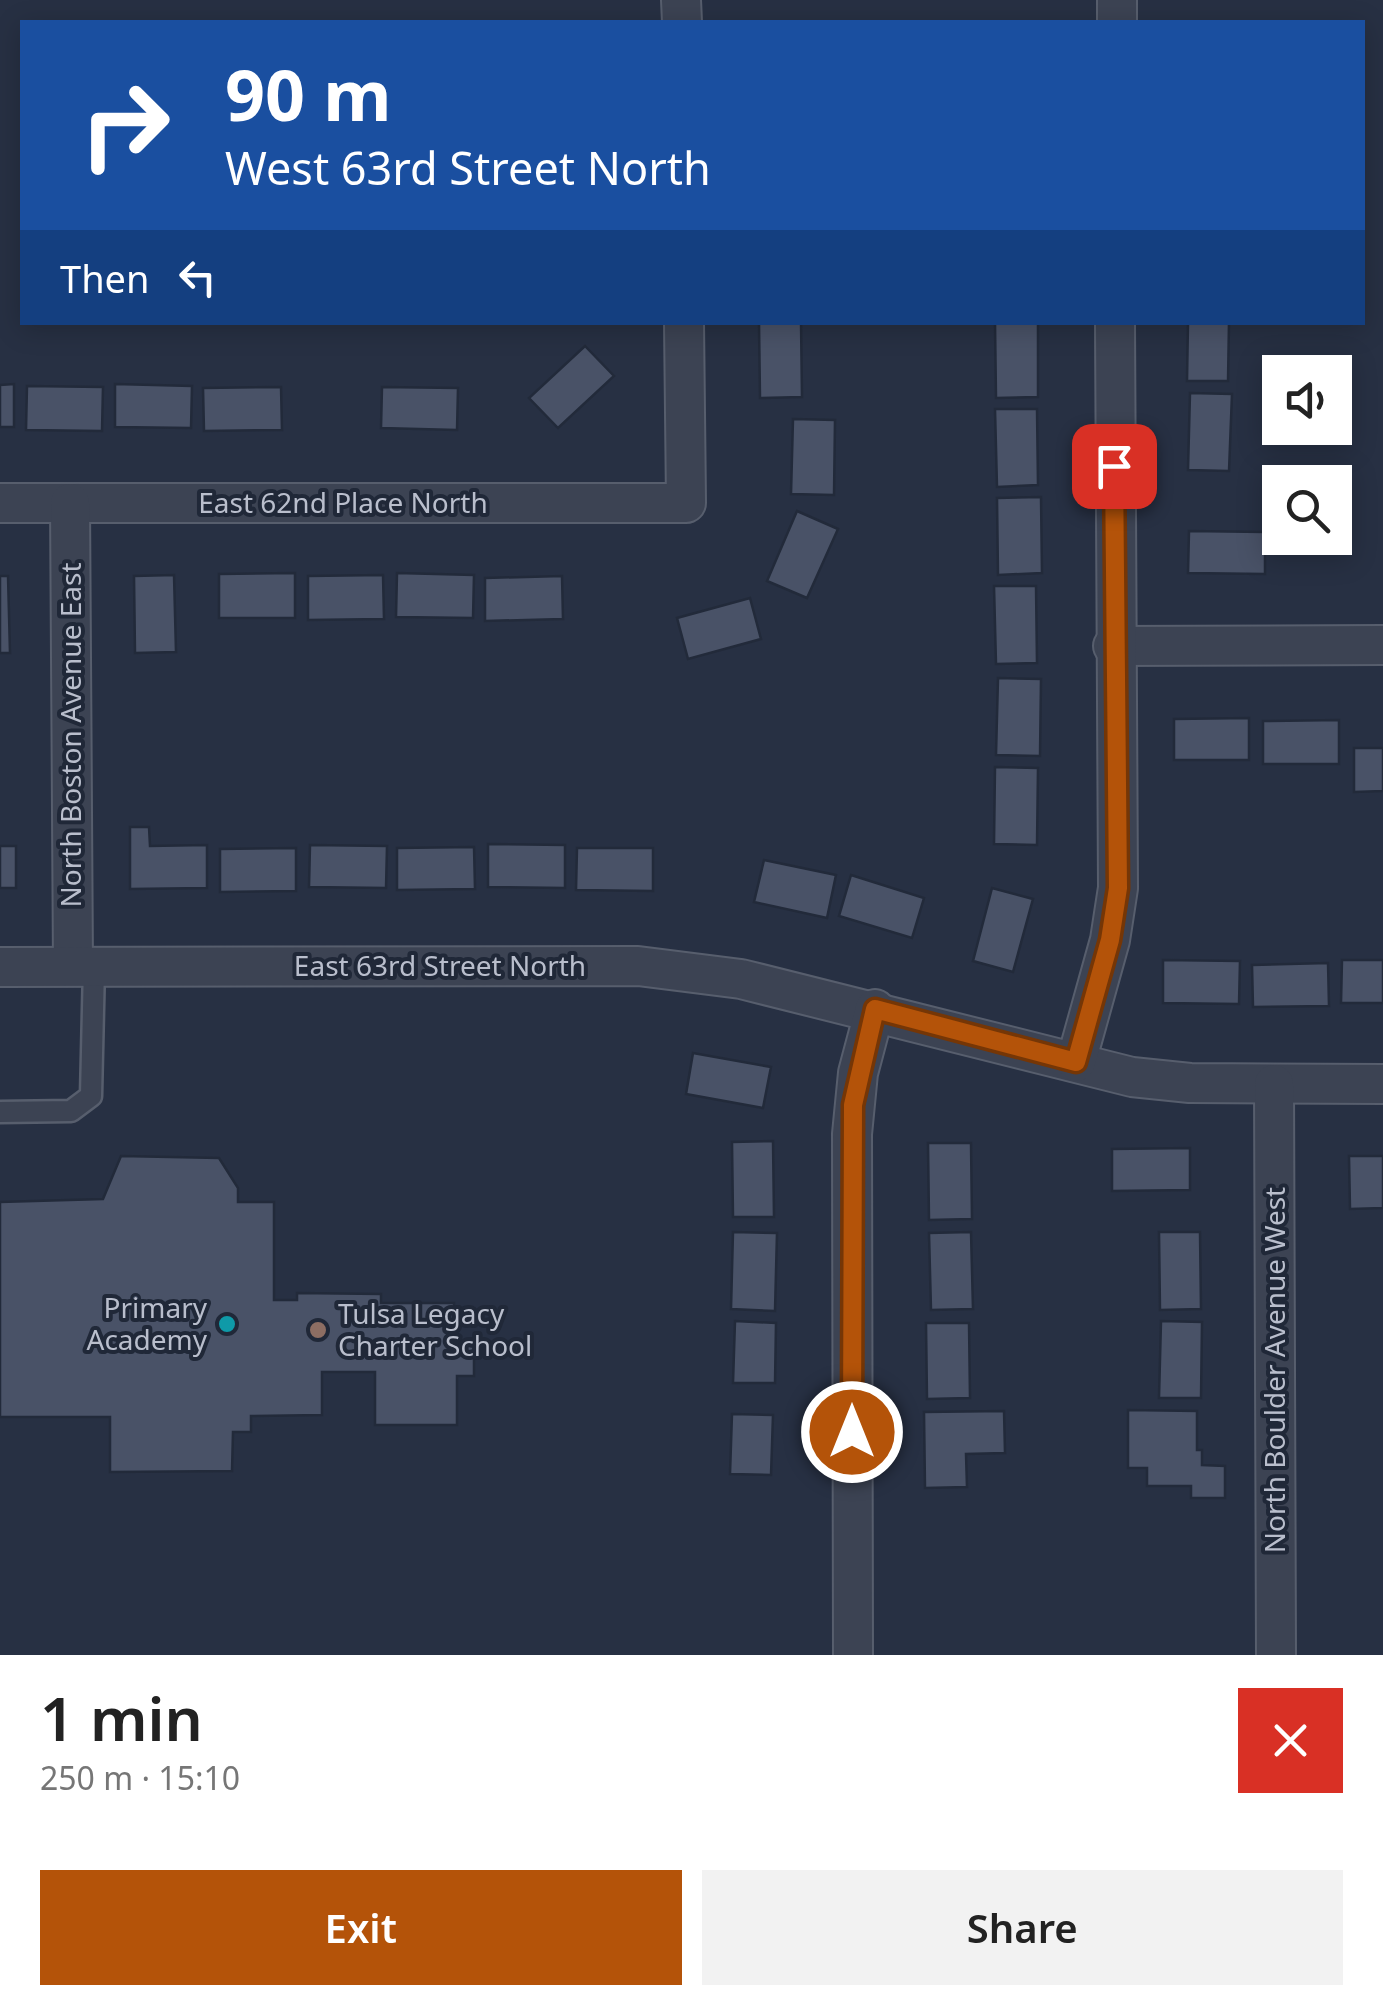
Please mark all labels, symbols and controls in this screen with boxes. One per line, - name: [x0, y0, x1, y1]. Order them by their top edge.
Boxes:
- text: 90 m: [225, 46, 392, 142]
- icon: right: [60, 60, 190, 190]
- text: West 63rd Street North: [225, 137, 711, 198]
- icon: left: [170, 250, 225, 305]
- text: Then: [60, 252, 150, 304]
- map controls: [1262, 355, 1352, 555]
- button: sound: [1262, 355, 1352, 445]
- pin: [1072, 424, 1157, 509]
- icon: arrive: [1087, 439, 1142, 494]
- button: search: [1262, 465, 1352, 555]
- street label: East 62nd Place North: [198, 483, 488, 521]
- street label: North Boston Avenue East: [51, 562, 89, 908]
- street label: East 63rd Street North: [294, 946, 586, 984]
- street label: North Boulder Avenue West: [1255, 1187, 1293, 1553]
- place label: Primary Academy: [86, 1288, 208, 1358]
- place label: Tulsa Legacy Charter School: [338, 1294, 532, 1364]
- marker: Primary Academy: [216, 1313, 238, 1335]
- marker: Tulsa Legacy Charter School: [307, 1319, 329, 1341]
- position arrow: [800, 1380, 904, 1484]
- text: 1 min: [40, 1677, 203, 1759]
- button: close: [1238, 1688, 1343, 1793]
- text: 250 m · 15:10: [40, 1756, 240, 1799]
- button: Exit: [40, 1870, 682, 1985]
- button: Share: [702, 1870, 1343, 1985]

